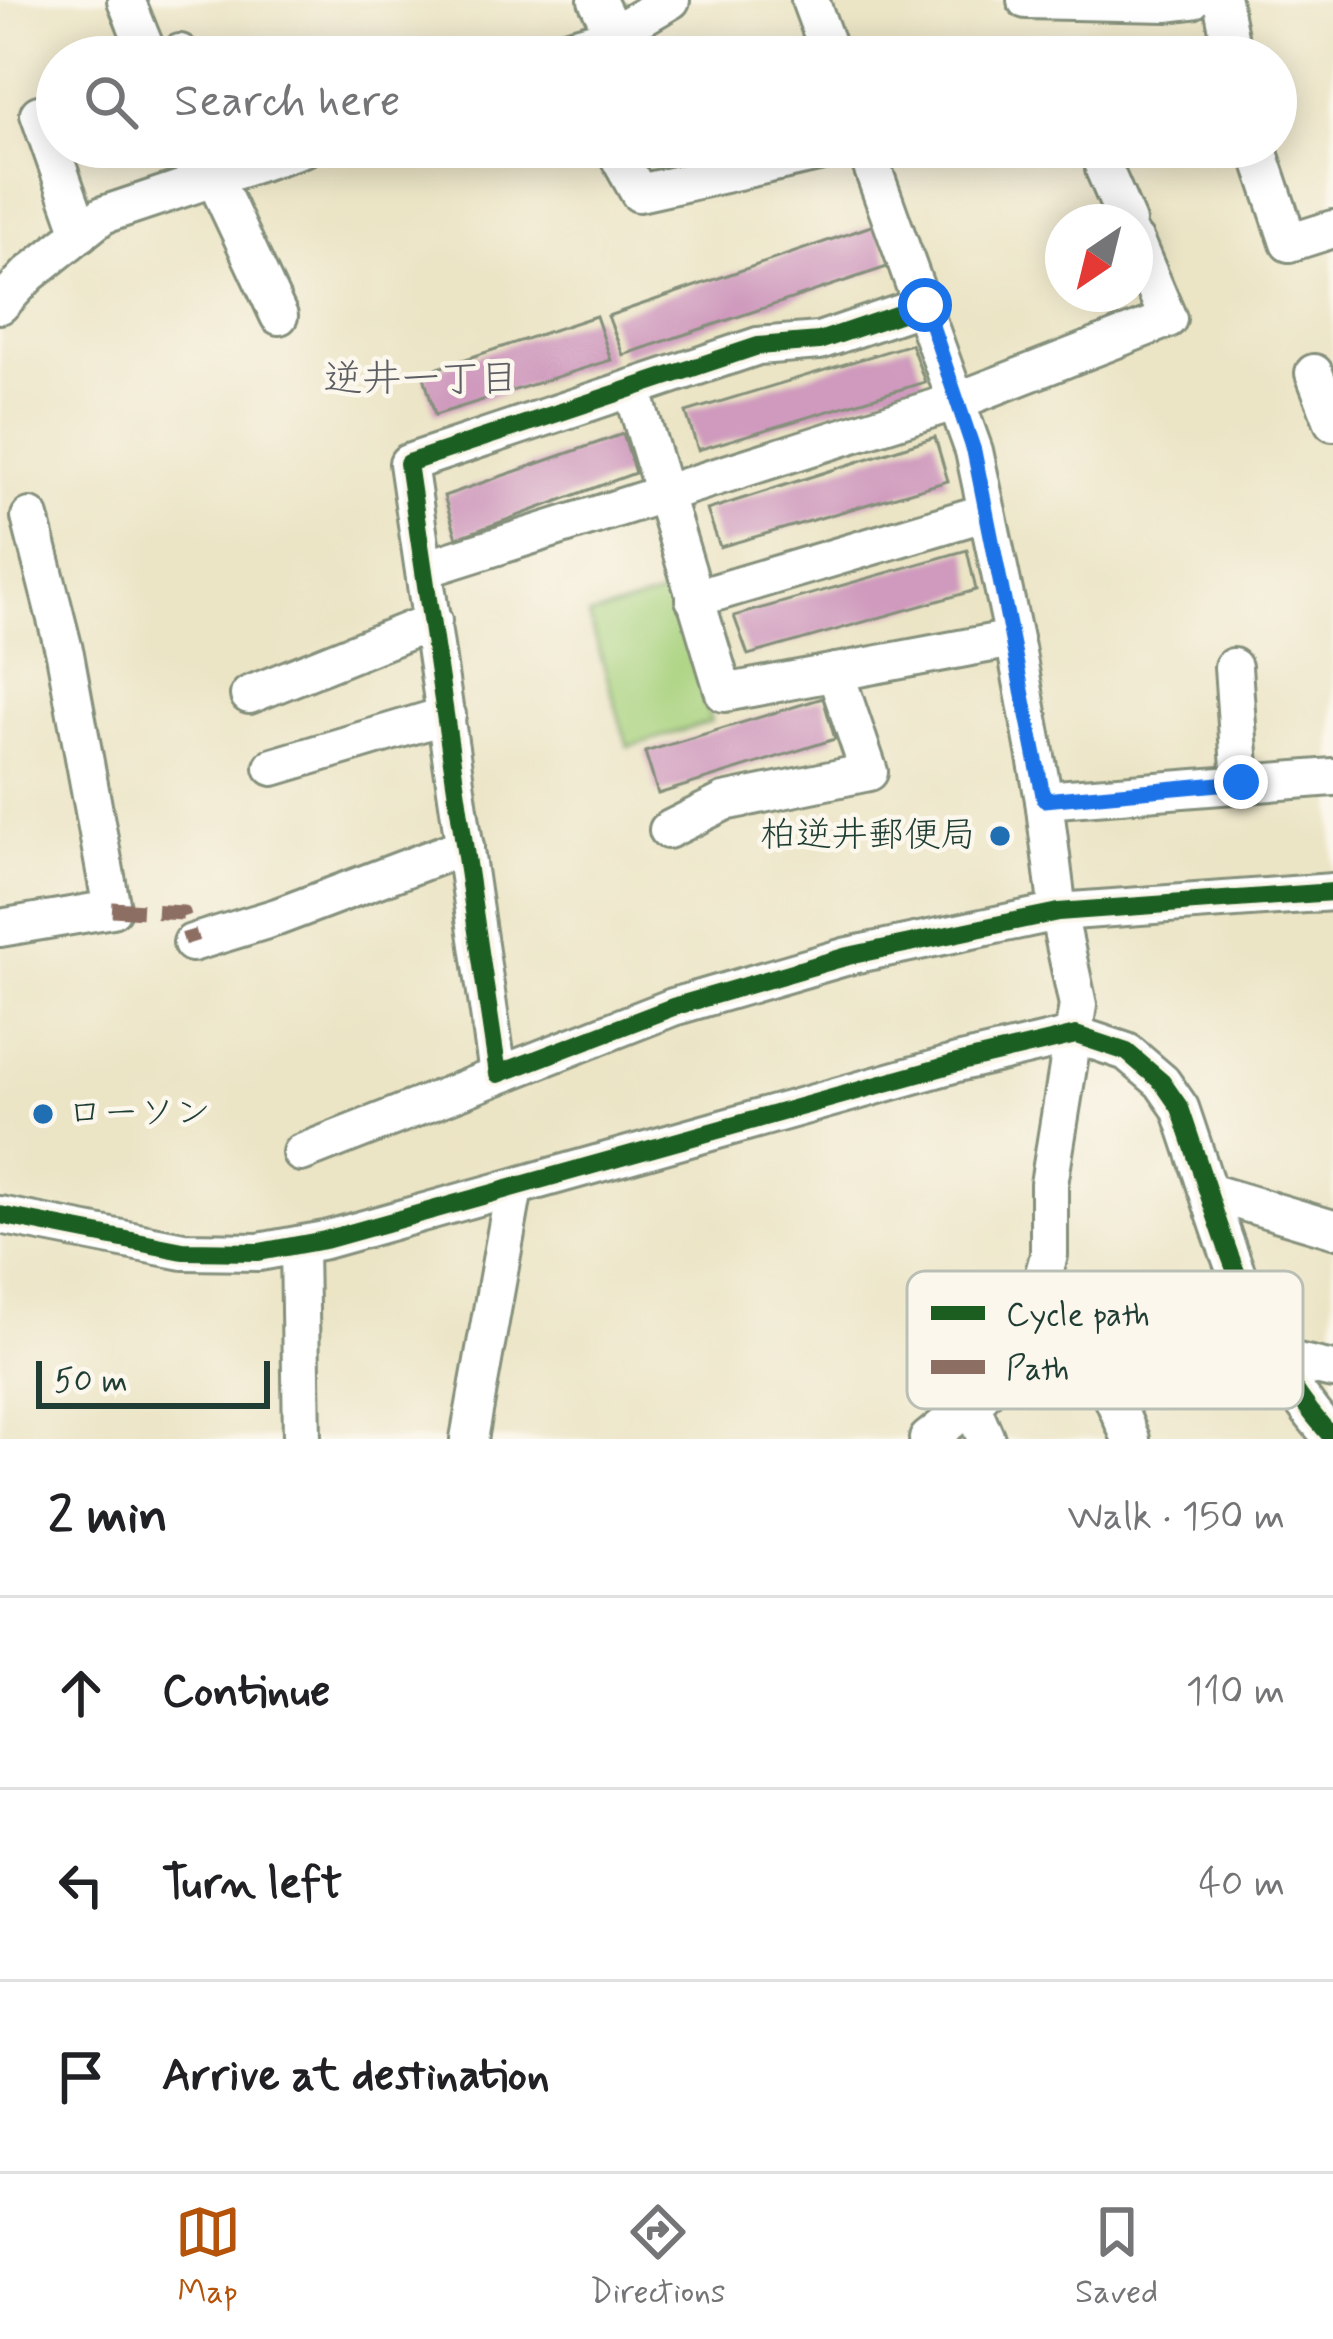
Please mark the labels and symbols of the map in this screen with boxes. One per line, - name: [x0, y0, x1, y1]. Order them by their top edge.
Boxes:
- north arrow: [1045, 204, 1153, 312]
- route start: [898, 278, 952, 332]
- district label: 逆井一丁目: [323, 355, 519, 406]
- route end: [1214, 755, 1268, 809]
- place label: 柏逆井郵便局: [760, 813, 976, 860]
- marker: 柏逆井郵便局: [987, 823, 1013, 849]
- place label: ローソン: [67, 1091, 211, 1138]
- marker: ローソン: [30, 1101, 56, 1127]
- legend: [907, 1271, 1303, 1409]
- text: Cycle path: [1006, 1294, 1150, 1338]
- text: Path: [1006, 1348, 1069, 1392]
- scale bar: [36, 1355, 270, 1408]

